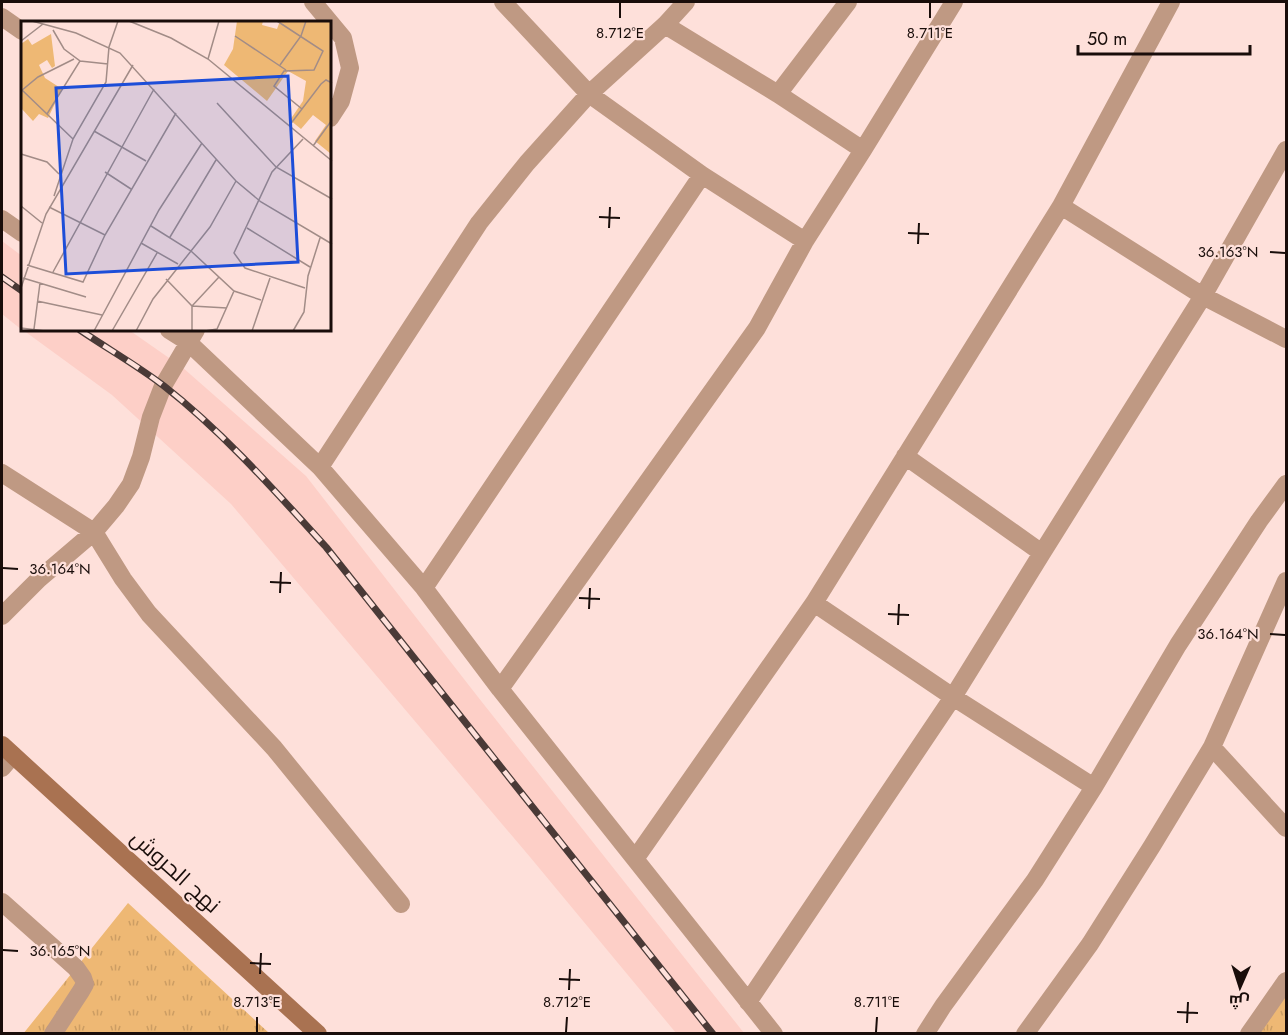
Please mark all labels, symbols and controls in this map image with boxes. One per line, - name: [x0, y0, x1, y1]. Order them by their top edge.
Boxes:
- scale bar: [1078, 18, 1250, 56]
- inset map: [21, 21, 332, 332]
- text: 8.712°E: [596, 22, 644, 44]
- text: 8.711°E: [907, 22, 953, 44]
- text: 50 m: [1087, 26, 1127, 52]
- text: 36.163°N: [1198, 241, 1258, 263]
- text: 36.164°N: [29, 558, 91, 580]
- text: 36.164°N: [1197, 623, 1259, 645]
- street label: نهج الحروش: [124, 822, 228, 920]
- text: 36.165°N: [30, 940, 90, 962]
- north arrow: [1210, 957, 1270, 1017]
- text: ش: [1228, 989, 1250, 1014]
- text: 8.713°E: [233, 991, 281, 1013]
- text: 8.712°E: [543, 991, 591, 1013]
- text: 8.711°E: [854, 991, 900, 1013]

